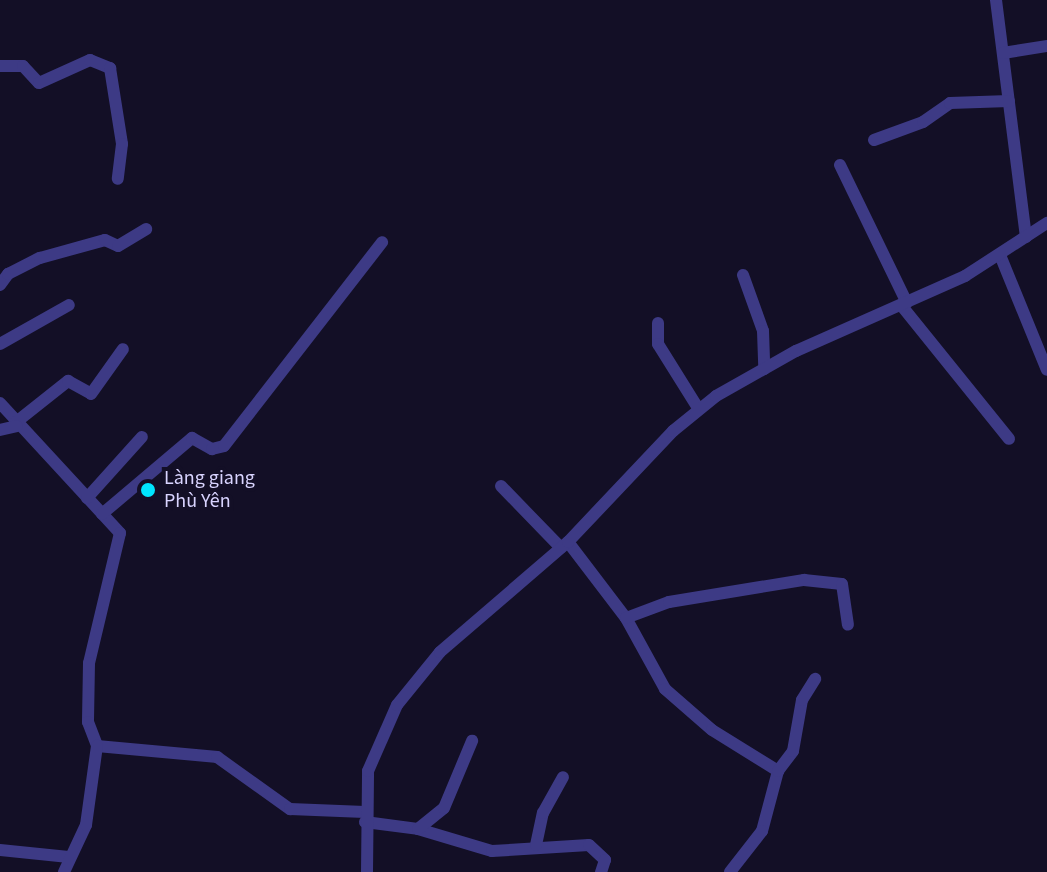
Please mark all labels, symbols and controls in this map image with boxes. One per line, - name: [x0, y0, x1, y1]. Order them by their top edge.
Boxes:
- place label: Làng giang Phù Yên: [164, 466, 255, 513]
- marker: Làng giang Phù Yên: [139, 481, 157, 499]

